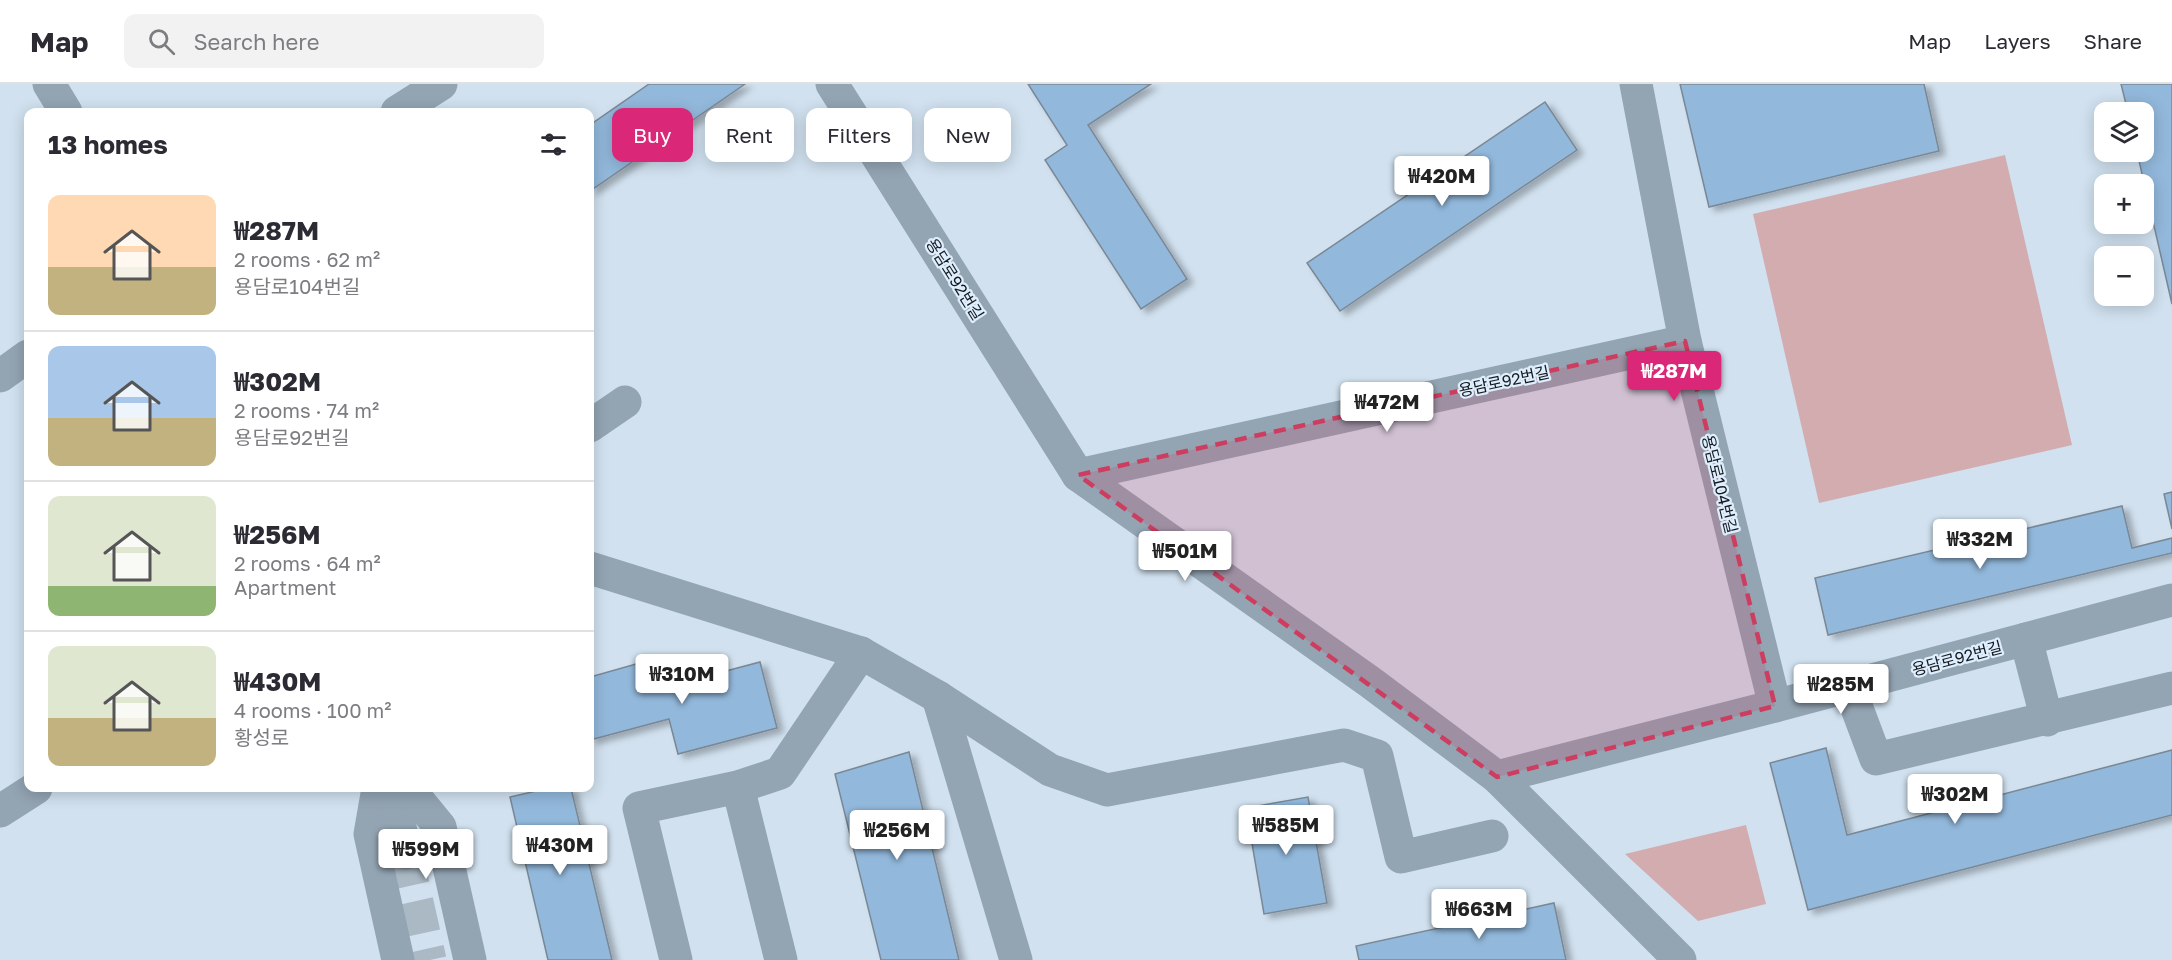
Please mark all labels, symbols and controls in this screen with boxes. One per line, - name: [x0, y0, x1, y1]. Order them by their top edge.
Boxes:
- search box: [124, 14, 544, 68]
- text: Map: [30, 25, 88, 58]
- icon: search: [145, 25, 178, 58]
- text: Search here: [193, 28, 319, 55]
- text: Map: [1908, 28, 1951, 54]
- text: Layers: [1984, 28, 2051, 54]
- text: Share: [2084, 28, 2142, 54]
- map controls: [2094, 102, 2154, 306]
- button: layers: [2094, 102, 2154, 162]
- chip: Buy: [612, 108, 693, 162]
- chip: Rent: [705, 108, 794, 162]
- chip: Filters: [806, 108, 912, 162]
- chip: New: [924, 108, 1011, 162]
- icon: filters: [537, 128, 570, 161]
- text: 13 homes: [48, 129, 168, 160]
- pin: ₩420M: [1400, 156, 1484, 207]
- text: ₩420M: [1408, 163, 1476, 187]
- button: +: [2094, 174, 2154, 234]
- text: ₩287M: [234, 215, 319, 246]
- icon: home: [96, 219, 168, 291]
- street label: 용담로92번길: [922, 234, 988, 324]
- button: −: [2094, 246, 2154, 306]
- text: 2 rooms · 62 m²: [234, 247, 380, 271]
- text: 용담로104번길: [234, 274, 360, 298]
- pin: ₩287M: [1632, 351, 1716, 402]
- text: ₩287M: [1641, 358, 1707, 382]
- street label: 용담로92번길: [1457, 362, 1551, 400]
- text: ₩302M: [234, 366, 321, 397]
- icon: home: [96, 370, 168, 442]
- pin: ₩472M: [1345, 382, 1429, 433]
- text: ₩472M: [1354, 389, 1420, 413]
- text: 2 rooms · 74 m²: [234, 398, 379, 422]
- text: 용담로92번길: [234, 425, 350, 449]
- street label: 용담로104번길: [1698, 433, 1742, 535]
- text: ₩256M: [234, 519, 321, 550]
- pin: ₩332M: [1938, 519, 2022, 570]
- icon: home: [96, 520, 168, 592]
- text: ₩332M: [1947, 526, 2013, 550]
- pin: ₩501M: [1143, 531, 1227, 582]
- text: ₩501M: [1152, 538, 1218, 562]
- text: 2 rooms · 64 m²: [234, 551, 381, 575]
- text: Apartment: [234, 575, 337, 599]
- street label: 용담로92번길: [1910, 636, 2004, 680]
- pin: ₩310M: [640, 654, 724, 705]
- text: ₩310M: [649, 661, 715, 685]
- pin: ₩285M: [1799, 664, 1883, 715]
- text: ₩430M: [234, 666, 322, 697]
- icon: home: [96, 670, 168, 742]
- text: ₩285M: [1808, 671, 1874, 695]
- text: 4 rooms · 100 m²: [234, 698, 392, 722]
- text: 황성로: [234, 725, 289, 749]
- pin: ₩302M: [1913, 774, 1997, 825]
- text: ₩302M: [1922, 781, 1989, 805]
- pin: ₩585M: [1244, 805, 1328, 856]
- pin: ₩256M: [855, 810, 939, 861]
- text: ₩585M: [1253, 812, 1319, 836]
- text: ₩256M: [864, 817, 930, 841]
- pin: ₩430M: [518, 825, 602, 876]
- pin: ₩599M: [384, 829, 468, 880]
- text: ₩430M: [526, 832, 594, 856]
- text: ₩599M: [392, 836, 460, 860]
- pin: ₩663M: [1437, 889, 1521, 940]
- text: ₩663M: [1445, 896, 1513, 920]

